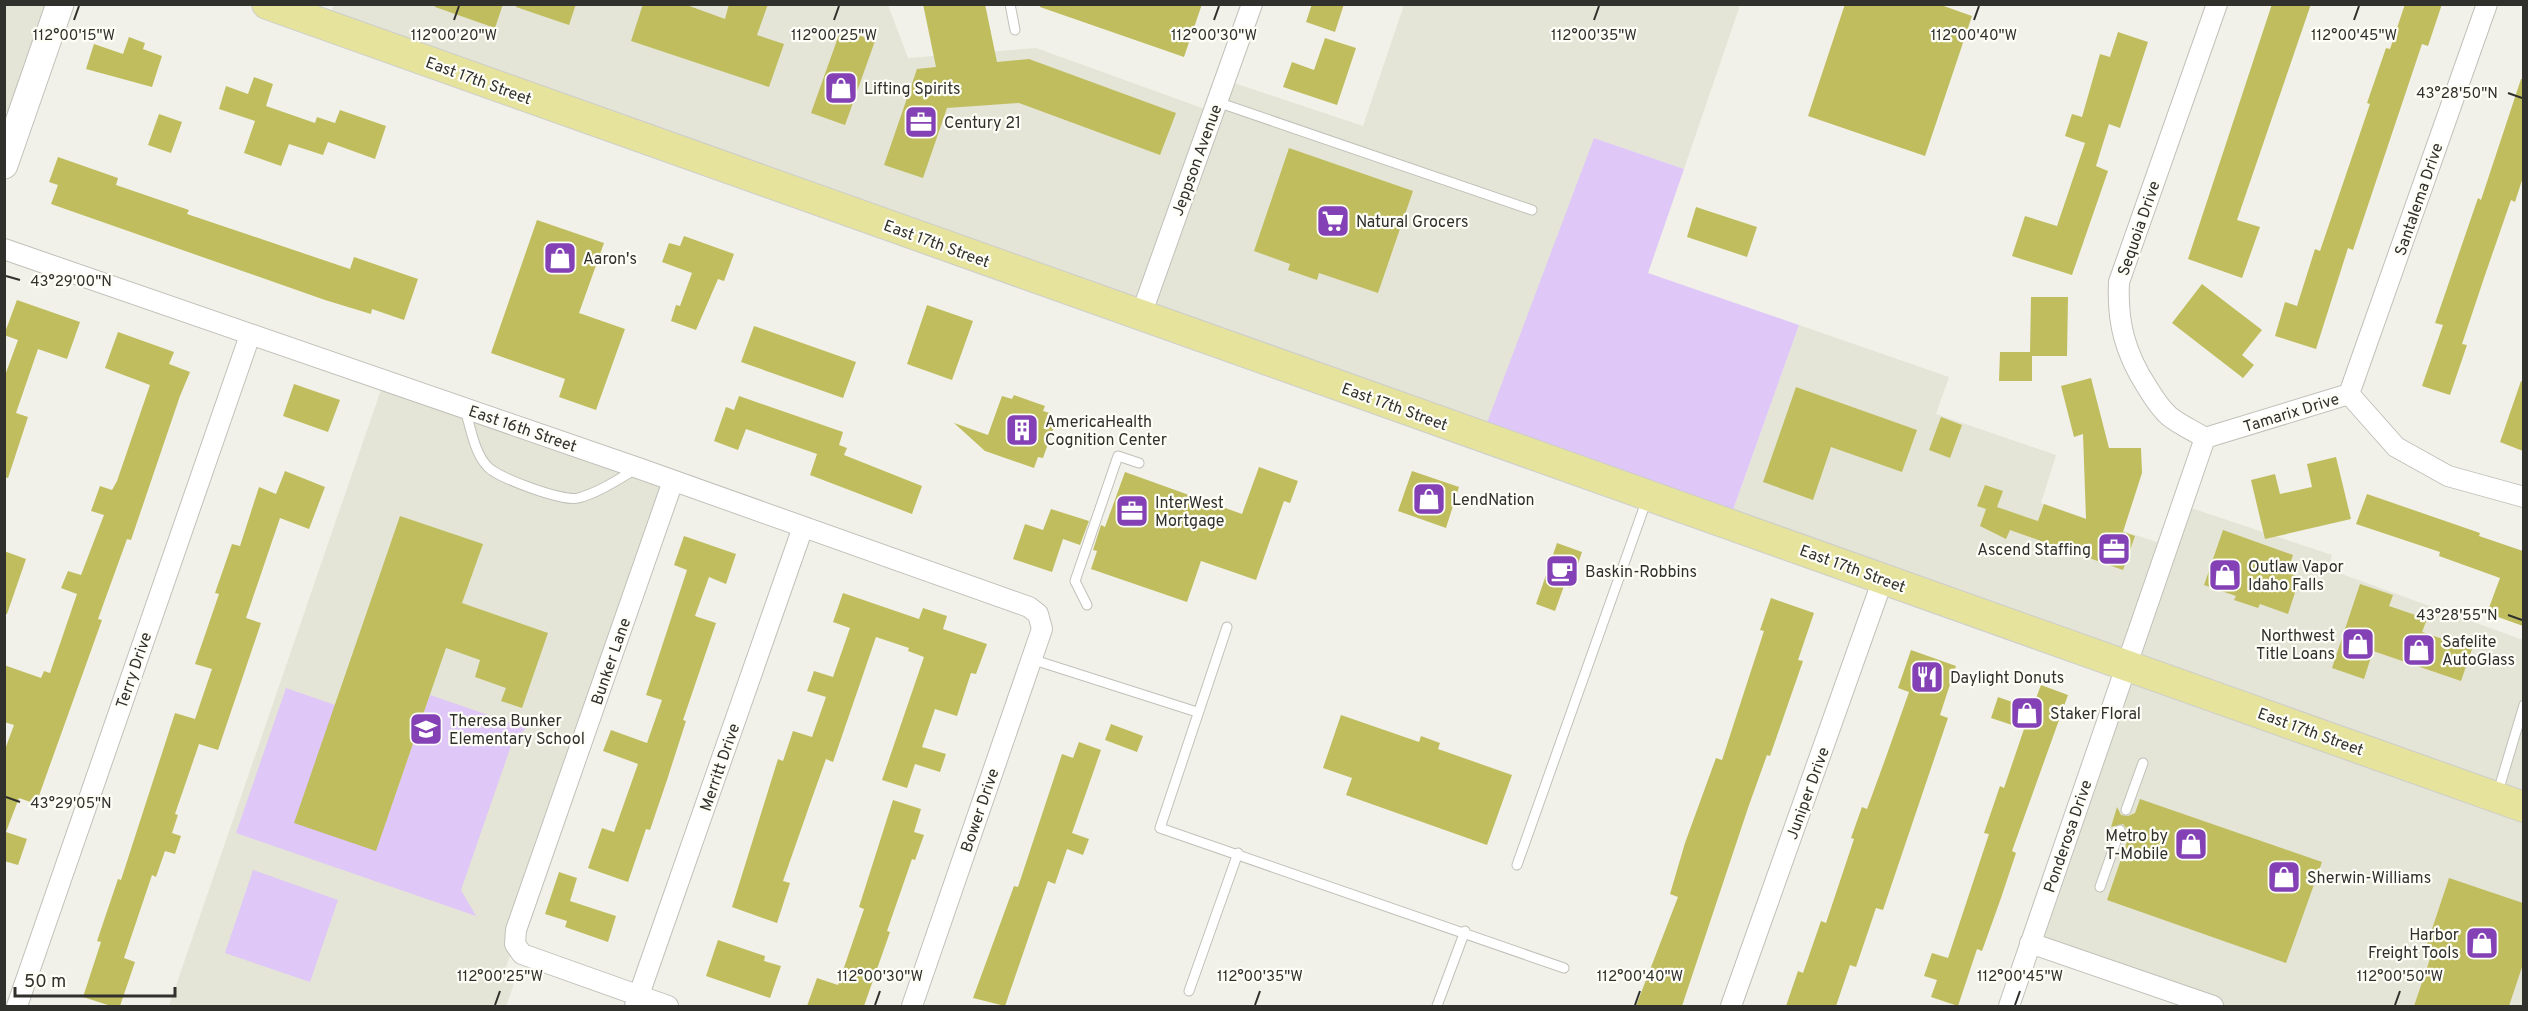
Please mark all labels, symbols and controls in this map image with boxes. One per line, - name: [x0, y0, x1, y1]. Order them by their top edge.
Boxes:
- text: 112°00'15"W: [33, 27, 115, 46]
- text: 112°00'20"W: [411, 27, 497, 46]
- text: 112°00'25"W: [791, 27, 877, 46]
- text: 112°00'30"W: [1171, 27, 1257, 46]
- text: 112°00'35"W: [1551, 27, 1637, 46]
- text: 112°00'40"W: [1931, 27, 2017, 46]
- text: 112°00'45"W: [2311, 27, 2397, 46]
- street label: East 17th Street: [423, 53, 534, 110]
- shop icon: Lifting Spirits: [823, 70, 859, 106]
- place label: Lifting Spirits: [864, 80, 961, 100]
- text: 43°28'50"N: [2416, 85, 2498, 104]
- street label: Jeppson Avenue: [1168, 102, 1227, 219]
- office icon: Century 21: [903, 104, 939, 140]
- place label: Century 21: [944, 114, 1021, 134]
- street label: Santalema Drive: [2391, 141, 2449, 259]
- street label: Sequoia Drive: [2114, 178, 2165, 279]
- supermarket icon: Natural Grocers: [1315, 203, 1351, 239]
- place label: Natural Grocers: [1356, 213, 1469, 233]
- street label: East 17th Street: [881, 216, 992, 273]
- shop icon: Aaron's: [542, 240, 578, 276]
- place label: Aaron's: [583, 250, 637, 270]
- text: 43°29'00"N: [30, 273, 112, 292]
- street label: East 17th Street: [1339, 379, 1450, 436]
- street label: Tamarix Drive: [2241, 390, 2342, 438]
- street label: East 16th Street: [466, 402, 579, 458]
- building icon: AmericaHealth Cognition Center: [1004, 412, 1040, 448]
- place label: AmericaHealth Cognition Center: [1045, 413, 1167, 451]
- shop icon: LendNation: [1411, 481, 1447, 517]
- place label: LendNation: [1452, 491, 1535, 511]
- office icon: InterWest Mortgage: [1114, 493, 1150, 529]
- place label: InterWest Mortgage: [1155, 494, 1224, 532]
- office icon: Ascend Staffing: [2096, 531, 2132, 567]
- street label: East 17th Street: [1797, 541, 1908, 598]
- place label: Ascend Staffing: [1977, 541, 2091, 561]
- cafe icon: Baskin-Robbins: [1544, 553, 1580, 589]
- shop icon: Outlaw Vapor Idaho Falls: [2207, 557, 2243, 593]
- place label: Outlaw Vapor Idaho Falls: [2248, 558, 2344, 596]
- place label: Baskin-Robbins: [1585, 563, 1697, 583]
- text: 43°28'55"N: [2416, 607, 2498, 626]
- street label: Bunker Lane: [588, 615, 636, 708]
- shop icon: Northwest Title Loans: [2340, 626, 2376, 662]
- place label: Northwest Title Loans: [2256, 627, 2335, 665]
- street label: Terry Drive: [113, 630, 157, 711]
- shop icon: Safelite AutoGlass: [2401, 632, 2437, 668]
- place label: Safelite AutoGlass: [2442, 633, 2515, 671]
- restaurant icon: Daylight Donuts: [1909, 659, 1945, 695]
- place label: Daylight Donuts: [1950, 669, 2064, 689]
- shop icon: Staker Floral: [2009, 695, 2045, 731]
- street label: East 17th Street: [2255, 704, 2366, 761]
- place label: Staker Floral: [2050, 705, 2141, 725]
- school or university icon: Theresa Bunker Elementary School: [408, 711, 444, 747]
- place label: Theresa Bunker Elementary School: [449, 712, 585, 750]
- street label: Merritt Drive: [697, 721, 745, 814]
- street label: Juniper Drive: [1783, 745, 1835, 843]
- street label: Bower Drive: [957, 766, 1005, 855]
- street label: Ponderosa Drive: [2040, 778, 2098, 896]
- text: 43°29'05"N: [30, 795, 112, 814]
- shop icon: Metro by T-Mobile: [2173, 826, 2209, 862]
- place label: Metro by T-Mobile: [2105, 827, 2168, 865]
- shop icon: Sherwin-Williams: [2266, 859, 2302, 895]
- place label: Sherwin-Williams: [2307, 869, 2431, 889]
- shop icon: Harbor Freight Tools: [2464, 925, 2500, 961]
- place label: Harbor Freight Tools: [2368, 926, 2459, 964]
- scale bar: [15, 960, 176, 998]
- text: 112°00'25"W: [457, 968, 543, 987]
- text: 112°00'30"W: [837, 968, 923, 987]
- text: 112°00'35"W: [1217, 968, 1303, 987]
- text: 112°00'40"W: [1597, 968, 1683, 987]
- text: 112°00'45"W: [1977, 968, 2063, 987]
- text: 112°00'50"W: [2357, 968, 2443, 987]
- text: 50 m: [24, 971, 66, 994]

